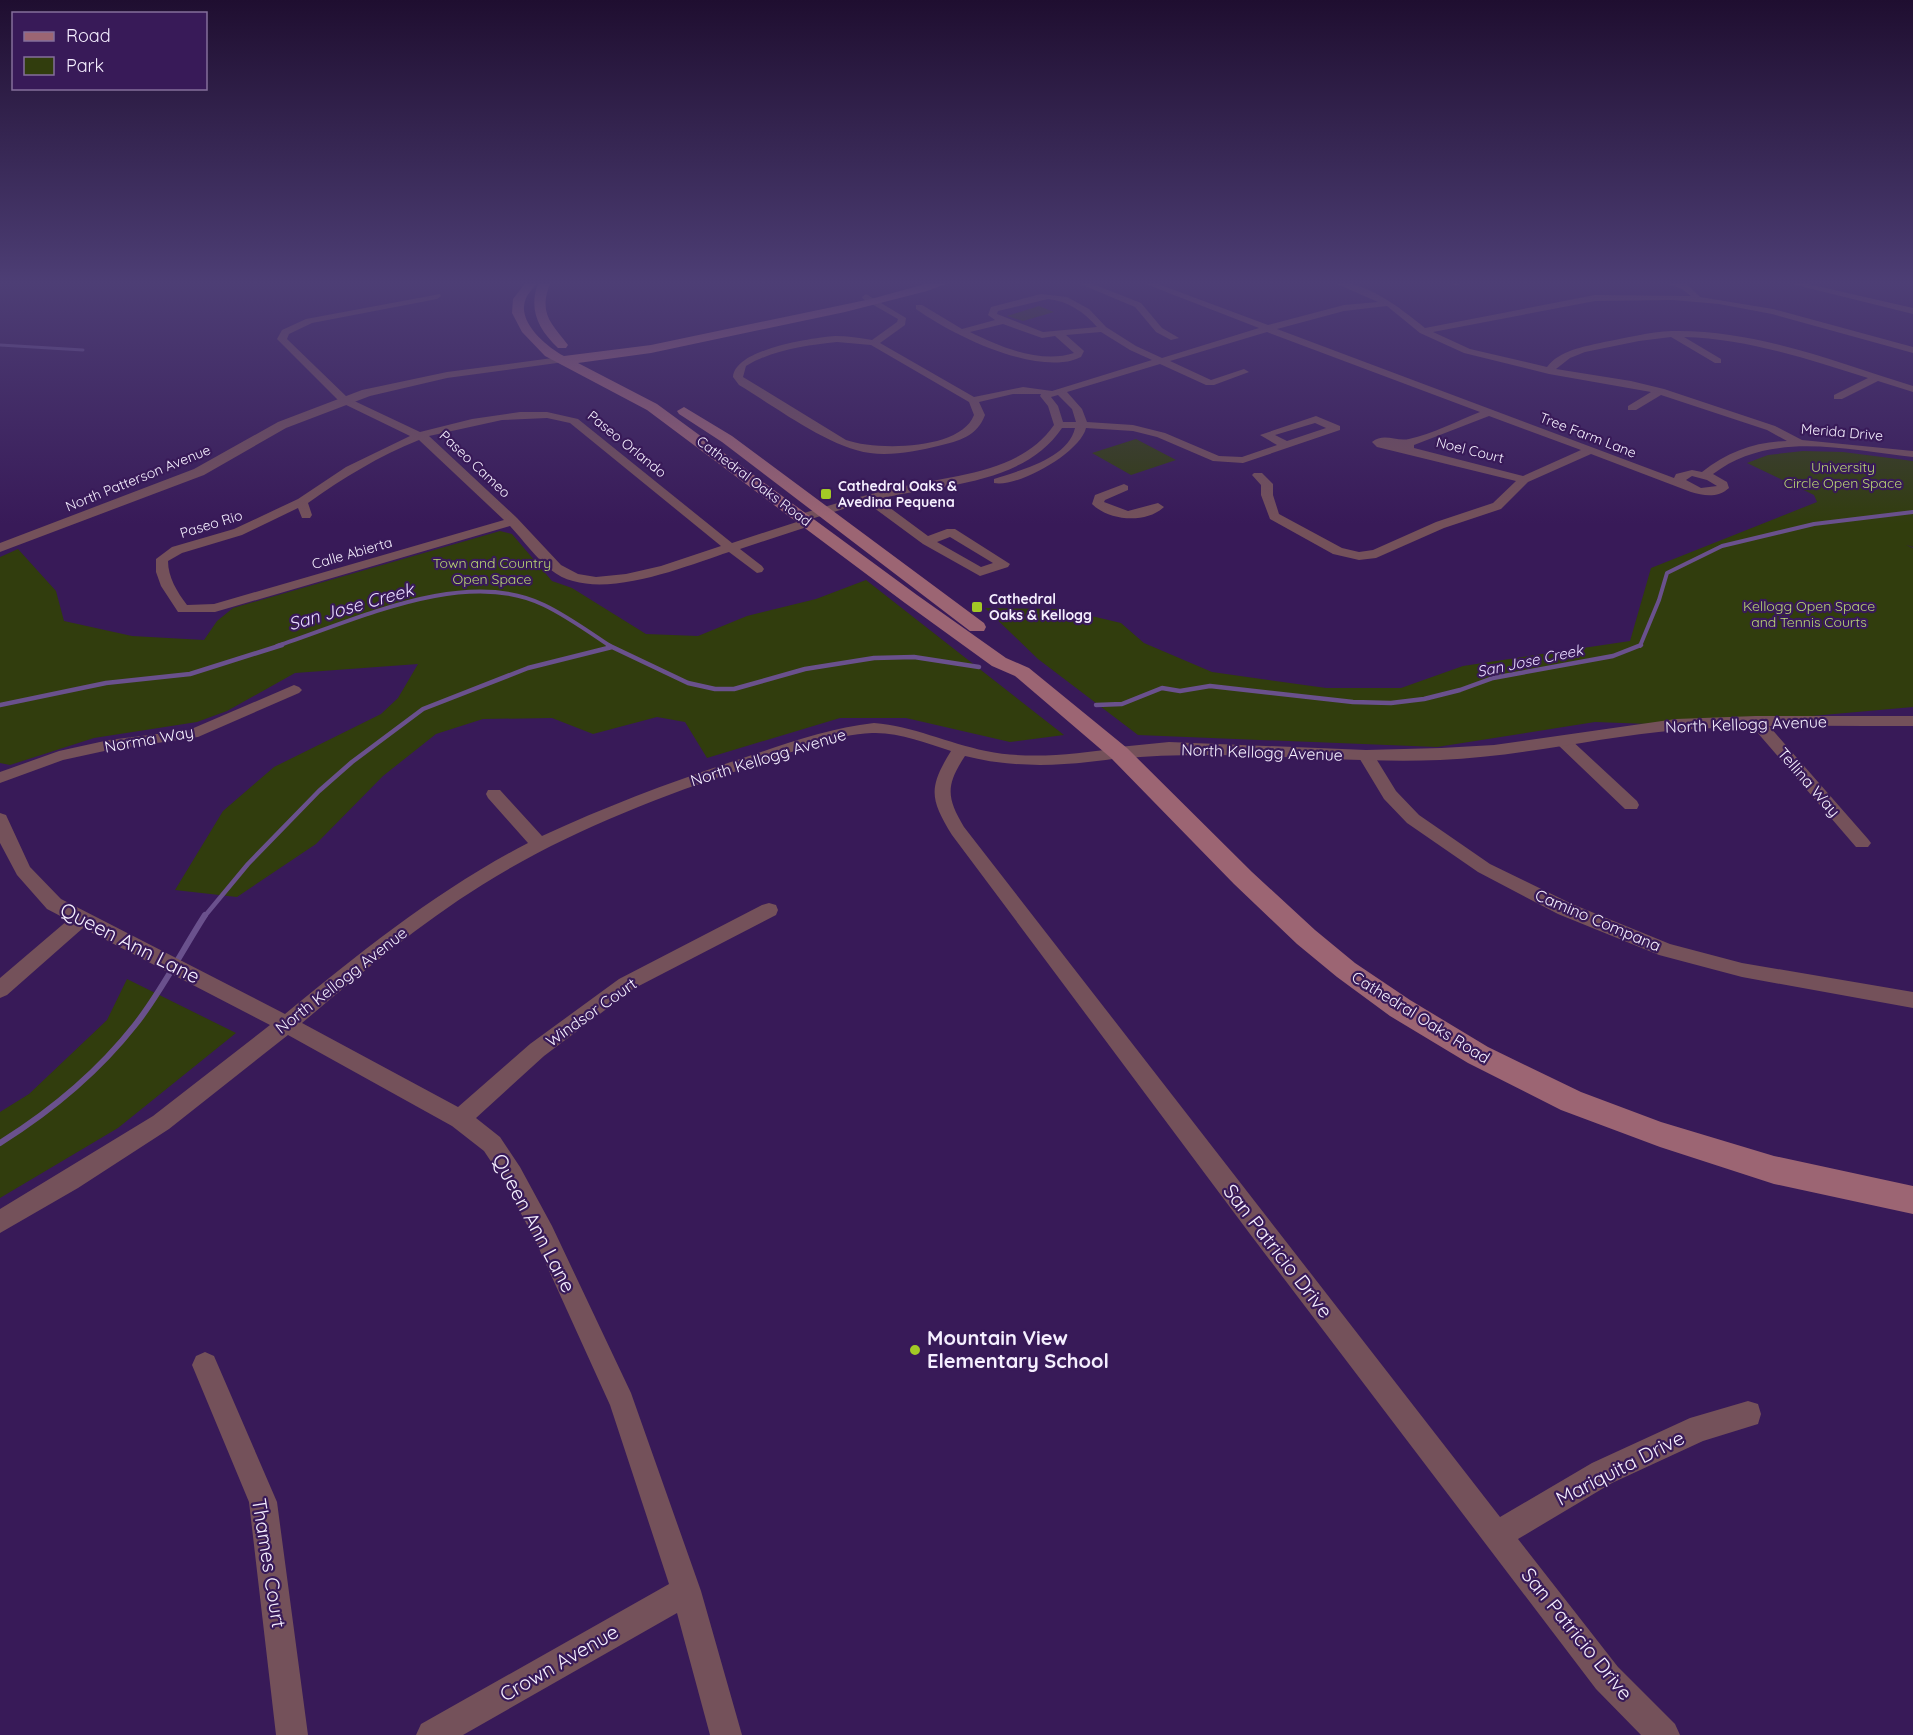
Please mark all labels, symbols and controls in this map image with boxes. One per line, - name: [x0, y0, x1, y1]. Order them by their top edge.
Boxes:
- legend: [12, 12, 207, 90]
- text: Road: [66, 24, 111, 47]
- text: Park: [66, 54, 104, 77]
- street label: Paseo Orlando: [584, 407, 670, 481]
- street label: Tree Farm Lane: [1537, 408, 1639, 462]
- street label: Merida Drive: [1800, 419, 1884, 445]
- street label: Paseo Cameo: [436, 427, 514, 501]
- street label: Cathedral Oaks Road: [693, 432, 815, 530]
- street label: Noel Court: [1434, 433, 1506, 467]
- street label: North Patterson Avenue: [63, 441, 213, 515]
- park label: University Circle Open Space: [1784, 458, 1902, 492]
- place label: Cathedral Oaks & Avedina Pequena: [838, 477, 957, 511]
- marker: Cathedral Oaks & Avedina Pequena: [819, 487, 833, 501]
- street label: Paseo Rio: [178, 506, 244, 542]
- street label: Calle Abierta: [310, 533, 394, 573]
- park label: Town and Country Open Space: [433, 554, 551, 588]
- water label: San Jose Creek: [286, 577, 417, 635]
- place label: Cathedral Oaks & Kellogg: [989, 590, 1092, 624]
- park label: Kellogg Open Space and Tennis Courts: [1743, 597, 1875, 631]
- marker: Cathedral Oaks & Kellogg: [970, 600, 984, 614]
- water label: San Jose Creek: [1475, 640, 1586, 681]
- street label: North Kellogg Avenue: [1665, 711, 1827, 737]
- street label: Norma Way: [103, 721, 195, 757]
- street label: North Kellogg Avenue: [688, 724, 848, 790]
- street label: North Kellogg Avenue: [1181, 739, 1343, 765]
- street label: Tellina Way: [1774, 743, 1844, 821]
- street label: Camino Compana: [1532, 885, 1664, 955]
- street label: Queen Ann Lane: [56, 897, 204, 989]
- street label: North Kellogg Avenue: [271, 922, 411, 1038]
- street label: Cathedral Oaks Road: [1348, 966, 1494, 1068]
- street label: Windsor Court: [542, 973, 640, 1051]
- street label: Queen Ann Lane: [487, 1149, 582, 1296]
- street label: San Patricio Drive: [1218, 1179, 1339, 1323]
- place label: Mountain View Elementary School: [927, 1325, 1109, 1373]
- marker: Mountain View Elementary School: [908, 1343, 922, 1357]
- street label: Mariquita Drive: [1551, 1424, 1688, 1511]
- street label: Thames Court: [247, 1496, 292, 1630]
- street label: San Patricio Drive: [1516, 1562, 1639, 1705]
- street label: Crown Avenue: [495, 1619, 623, 1707]

